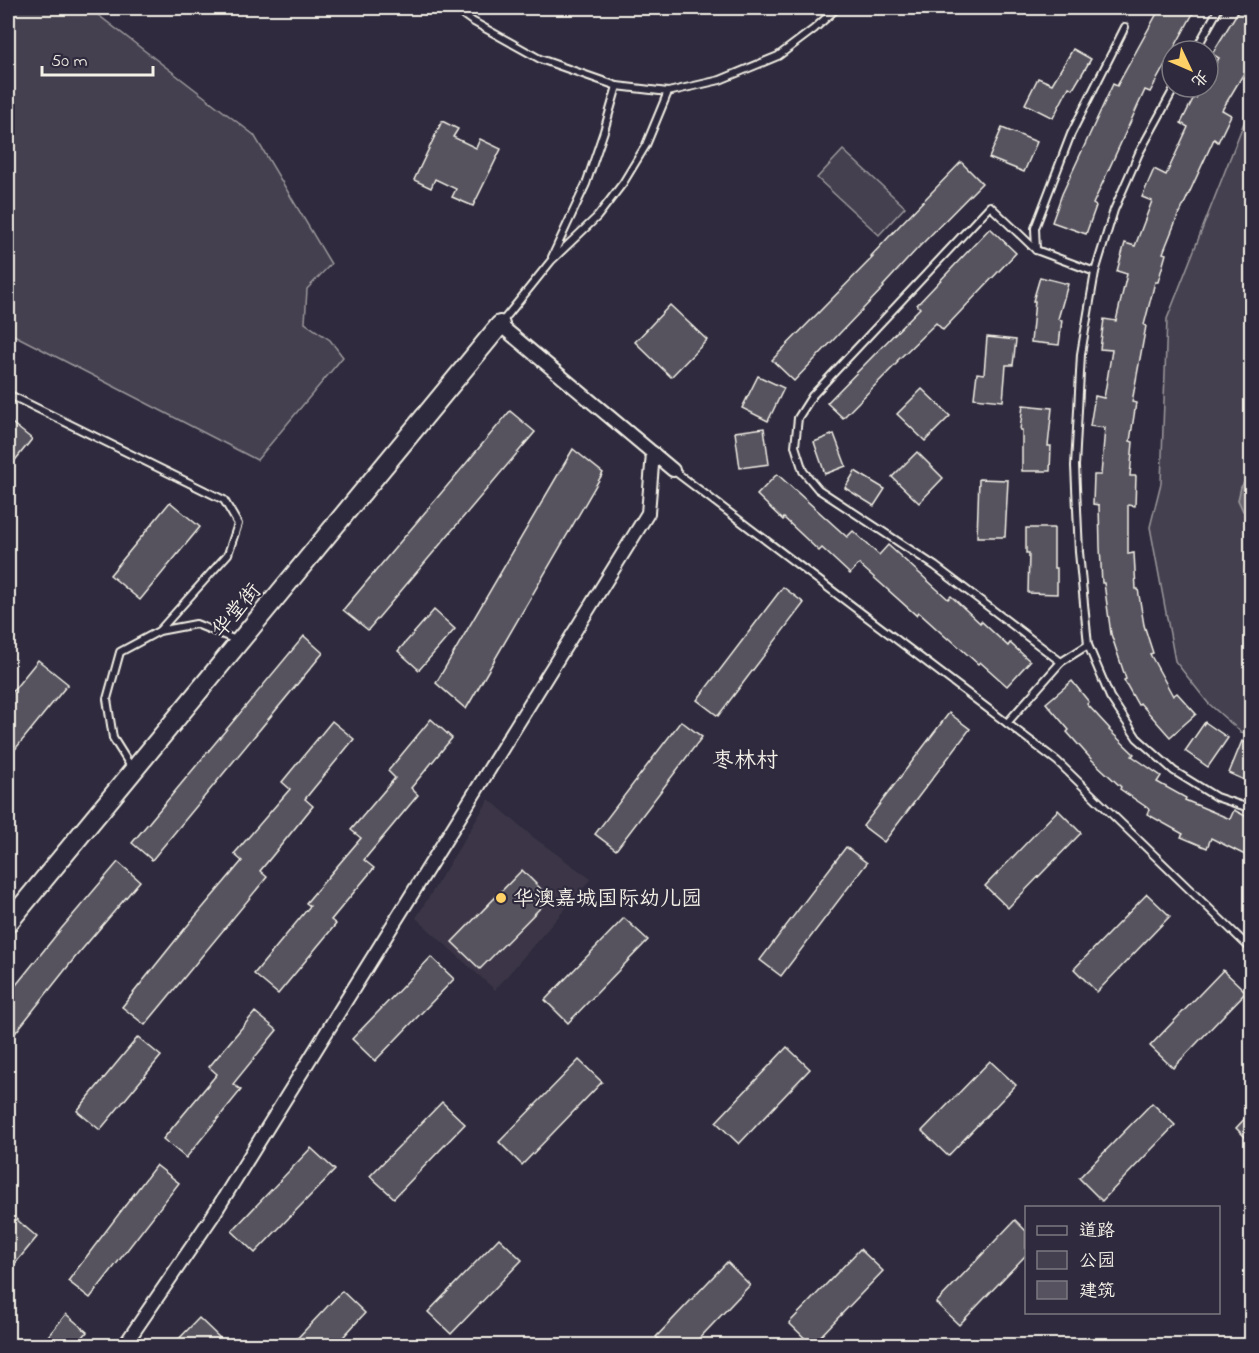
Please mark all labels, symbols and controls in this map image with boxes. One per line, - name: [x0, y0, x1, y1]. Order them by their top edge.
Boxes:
- scale bar: [42, 39, 153, 77]
- north arrow: [1160, 39, 1220, 99]
- text: 50 m: [51, 49, 88, 75]
- text: 北: [1185, 64, 1214, 92]
- street label: 华堂街: [206, 578, 269, 645]
- district label: 枣林村: [712, 746, 778, 778]
- place label: 华澳嘉城国际幼儿园: [513, 885, 702, 915]
- marker: 华澳嘉城国际幼儿园: [494, 891, 508, 905]
- legend: [1025, 1206, 1220, 1314]
- text: 道路: [1079, 1219, 1115, 1245]
- text: 公园: [1079, 1249, 1115, 1275]
- text: 建筑: [1079, 1279, 1115, 1305]

